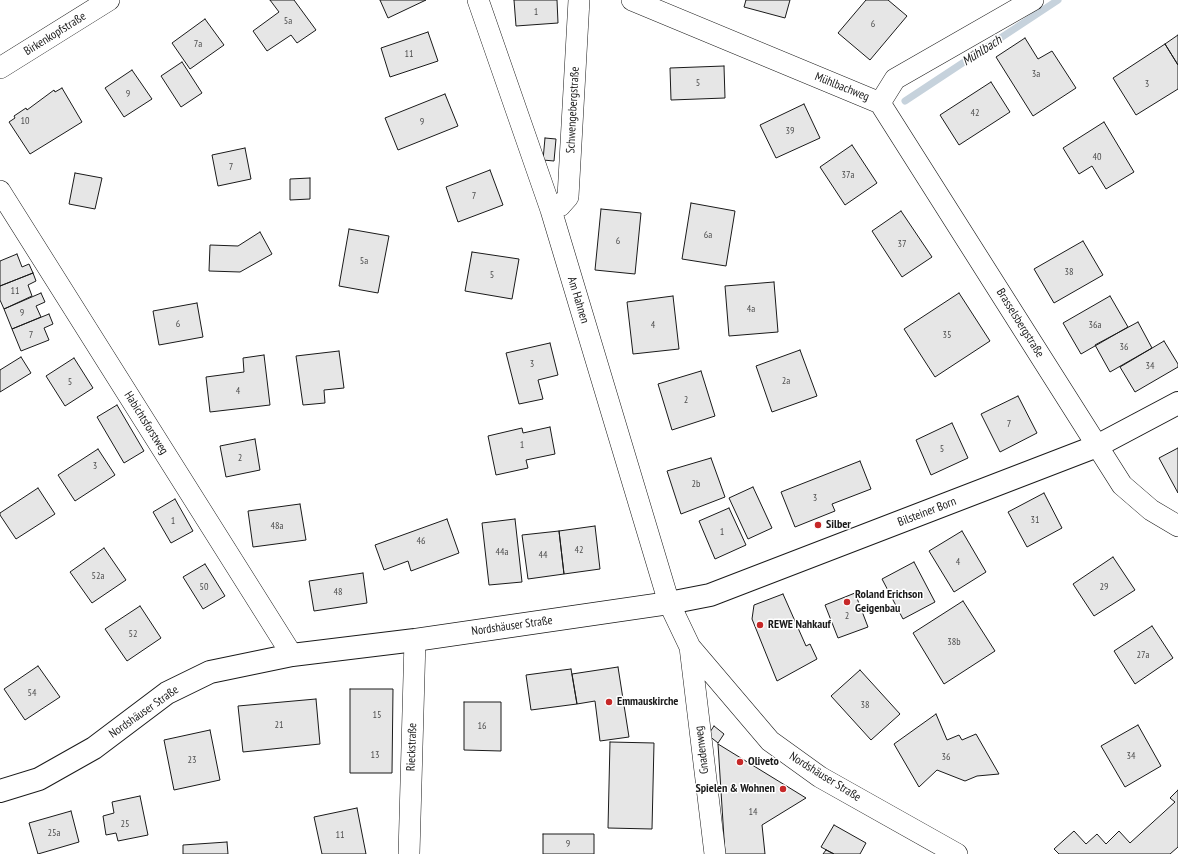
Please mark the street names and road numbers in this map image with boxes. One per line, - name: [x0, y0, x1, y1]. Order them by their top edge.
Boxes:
- street label: Birkenkopfstraße: [21, 9, 89, 59]
- street label: Schwengebergstraße: [564, 66, 582, 154]
- street label: Mühlbachweg: [813, 70, 871, 104]
- street label: Am Hahnen: [564, 275, 592, 325]
- street label: Brasselsbergstraße: [993, 286, 1047, 360]
- street label: Habichtsforstweg: [121, 389, 171, 457]
- street label: Bilsteiner Born: [896, 494, 958, 530]
- street label: Nordshäuser Straße: [471, 613, 553, 639]
- street label: Nordshäuser Straße: [106, 683, 182, 741]
- street label: Rieckstraße: [404, 723, 420, 771]
- street label: Gnadenweg: [692, 725, 712, 775]
- street label: Nordshäuser Straße: [787, 749, 863, 805]

